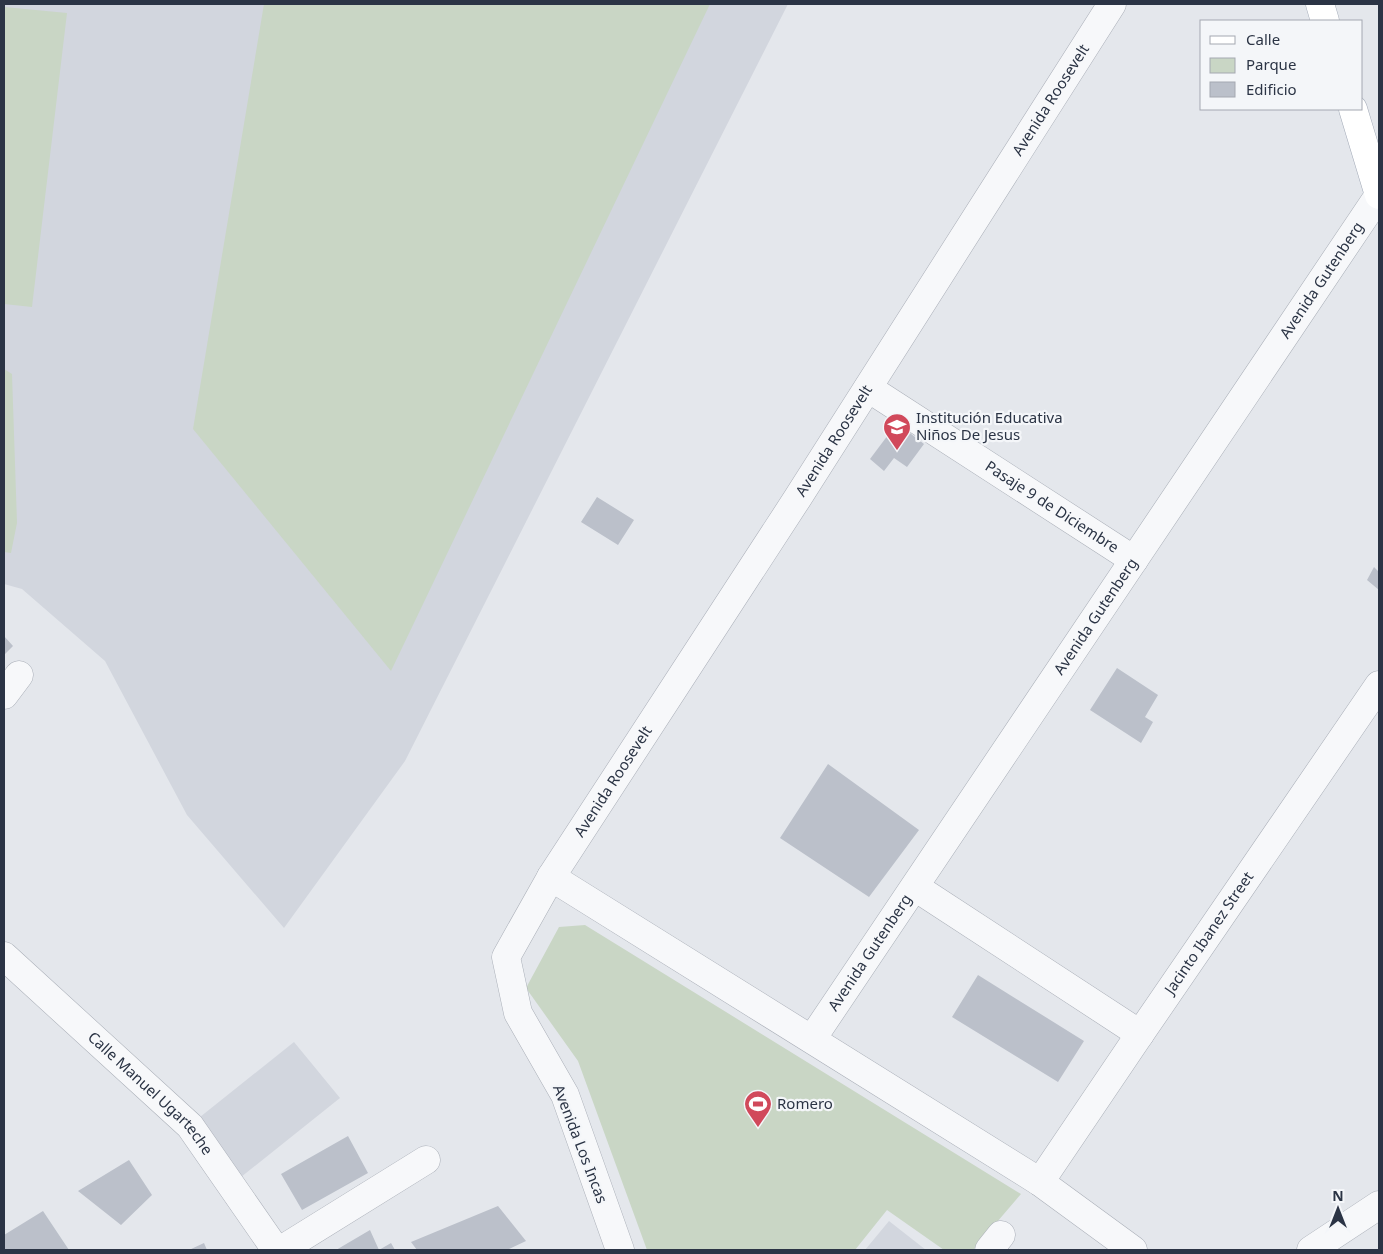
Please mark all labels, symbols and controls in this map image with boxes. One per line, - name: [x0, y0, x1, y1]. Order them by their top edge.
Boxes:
- legend: [1200, 20, 1363, 110]
- text: Calle: [1246, 29, 1280, 49]
- street label: Avenida Roosevelt: [1007, 39, 1093, 159]
- text: Parque: [1246, 54, 1296, 74]
- text: Edificio: [1246, 79, 1297, 99]
- street label: Avenida Gutenberg: [1274, 217, 1367, 342]
- street label: Avenida Roosevelt: [790, 380, 876, 500]
- place label: Institución Educativa Niños De Jesus: [916, 407, 1063, 444]
- school or university icon: Institución Educativa Niños De Jesus: [882, 412, 912, 451]
- street label: Pasaje 9 de Diciembre: [982, 455, 1123, 557]
- street label: Avenida Gutenberg: [1049, 554, 1141, 678]
- street label: Avenida Roosevelt: [569, 721, 656, 840]
- street label: Jacinto Ibanez Street: [1158, 867, 1258, 999]
- street label: Avenida Gutenberg: [823, 890, 916, 1014]
- street label: Calle Manuel Ugarteche: [84, 1027, 218, 1158]
- street label: Avenida Los Incas: [549, 1081, 613, 1206]
- sports icon: Romero: [743, 1089, 773, 1128]
- place label: Romero: [777, 1093, 833, 1113]
- north arrow: [1313, 1184, 1363, 1234]
- text: N: [1332, 1186, 1344, 1205]

